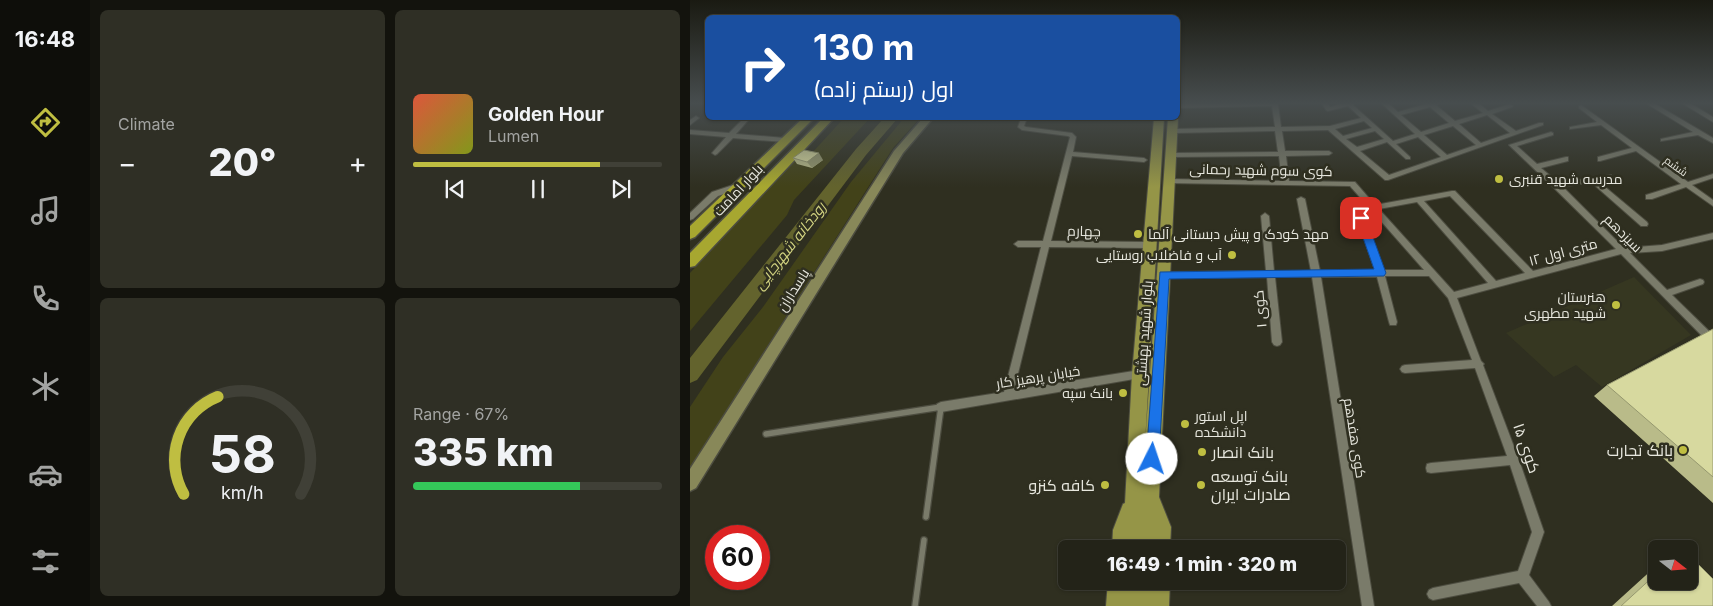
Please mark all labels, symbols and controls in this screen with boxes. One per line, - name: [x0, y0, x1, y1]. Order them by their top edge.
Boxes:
- text: 16:48: [15, 26, 75, 52]
- text: 130 m: [813, 26, 915, 68]
- icon: right: [730, 35, 795, 100]
- text: اول (رستم زاده): [813, 76, 954, 102]
- text: Golden Hour: [488, 103, 604, 126]
- icon: directions: [28, 105, 63, 140]
- text: Climate: [118, 114, 175, 134]
- text: Lumen: [488, 126, 539, 146]
- text: 20°: [208, 139, 277, 185]
- text: −: [118, 146, 137, 180]
- text: +: [348, 146, 367, 180]
- street label: ششم: [1661, 153, 1691, 180]
- street label: بلوار امامت: [709, 160, 766, 219]
- street label: کوی سوم شهید رحمانی: [1189, 160, 1333, 181]
- place label: مدرسه شهید قنبری: [1509, 170, 1623, 187]
- marker: مدرسه شهید قنبری: [1493, 173, 1505, 185]
- icon: previous: [441, 175, 469, 203]
- icon: pause: [524, 175, 552, 203]
- icon: next: [607, 175, 635, 203]
- icon: music: [28, 193, 63, 228]
- water label: رودخانه شهرچایی: [750, 197, 831, 294]
- pin: [1340, 197, 1382, 239]
- icon: arrive: [1347, 204, 1375, 232]
- street label: سیزدهم: [1599, 210, 1646, 257]
- street label: چهارم: [1067, 222, 1101, 241]
- place label: مهد کودک و پیش دبستانی آلما: [1148, 225, 1329, 244]
- marker: مهد کودک و پیش دبستانی آلما: [1132, 228, 1144, 240]
- street label: ۱۲ متری اول: [1527, 234, 1599, 270]
- place label: آب و فاضلاب روستایی: [1096, 246, 1222, 263]
- marker: آب و فاضلاب روستایی: [1226, 249, 1238, 261]
- street label: پاسداران: [773, 265, 814, 315]
- street label: بلوار شهید بهشتی: [1131, 280, 1156, 386]
- icon: phone: [28, 281, 63, 316]
- place label: هنرستان شهید مطهری: [1524, 288, 1606, 321]
- street label: کوی ۱: [1249, 290, 1270, 329]
- marker: هنرستان شهید مطهری: [1610, 299, 1622, 311]
- street label: خیابان پرهیز کار: [994, 361, 1082, 394]
- icon: climate: [28, 369, 63, 404]
- place label: بانک سپه: [1062, 384, 1113, 403]
- marker: بانک سپه: [1117, 387, 1129, 399]
- street label: کوی هفدهم: [1339, 396, 1370, 480]
- text: Range · 67%: [413, 404, 509, 424]
- place label: اپل استور دانشکده: [1194, 407, 1247, 440]
- marker: اپل استور دانشکده: [1179, 418, 1191, 430]
- street label: کوی ۱۵: [1508, 420, 1545, 476]
- text: 58: [209, 423, 276, 486]
- text: 335 km: [413, 429, 554, 475]
- position arrow: [1125, 432, 1177, 484]
- place label: بانک تجارت: [1607, 440, 1673, 460]
- place label: بانک انصار: [1211, 442, 1274, 462]
- marker: بانک تجارت: [1677, 444, 1689, 456]
- marker: بانک انصار: [1196, 446, 1208, 458]
- icon: car: [28, 457, 63, 492]
- place label: بانک توسعه صادرات ایران: [1211, 466, 1291, 505]
- place label: کافه کنزو: [1029, 475, 1095, 495]
- marker: کافه کنزو: [1099, 479, 1111, 491]
- marker: بانک توسعه صادرات ایران: [1195, 479, 1207, 491]
- text: km/h: [221, 482, 264, 503]
- speed limit sign: 60: [705, 525, 770, 590]
- north arrow: [1648, 540, 1698, 590]
- map controls: [1648, 540, 1698, 590]
- icon: filters: [28, 544, 63, 579]
- text: 16:49 · 1 min · 320 m: [1107, 553, 1297, 576]

